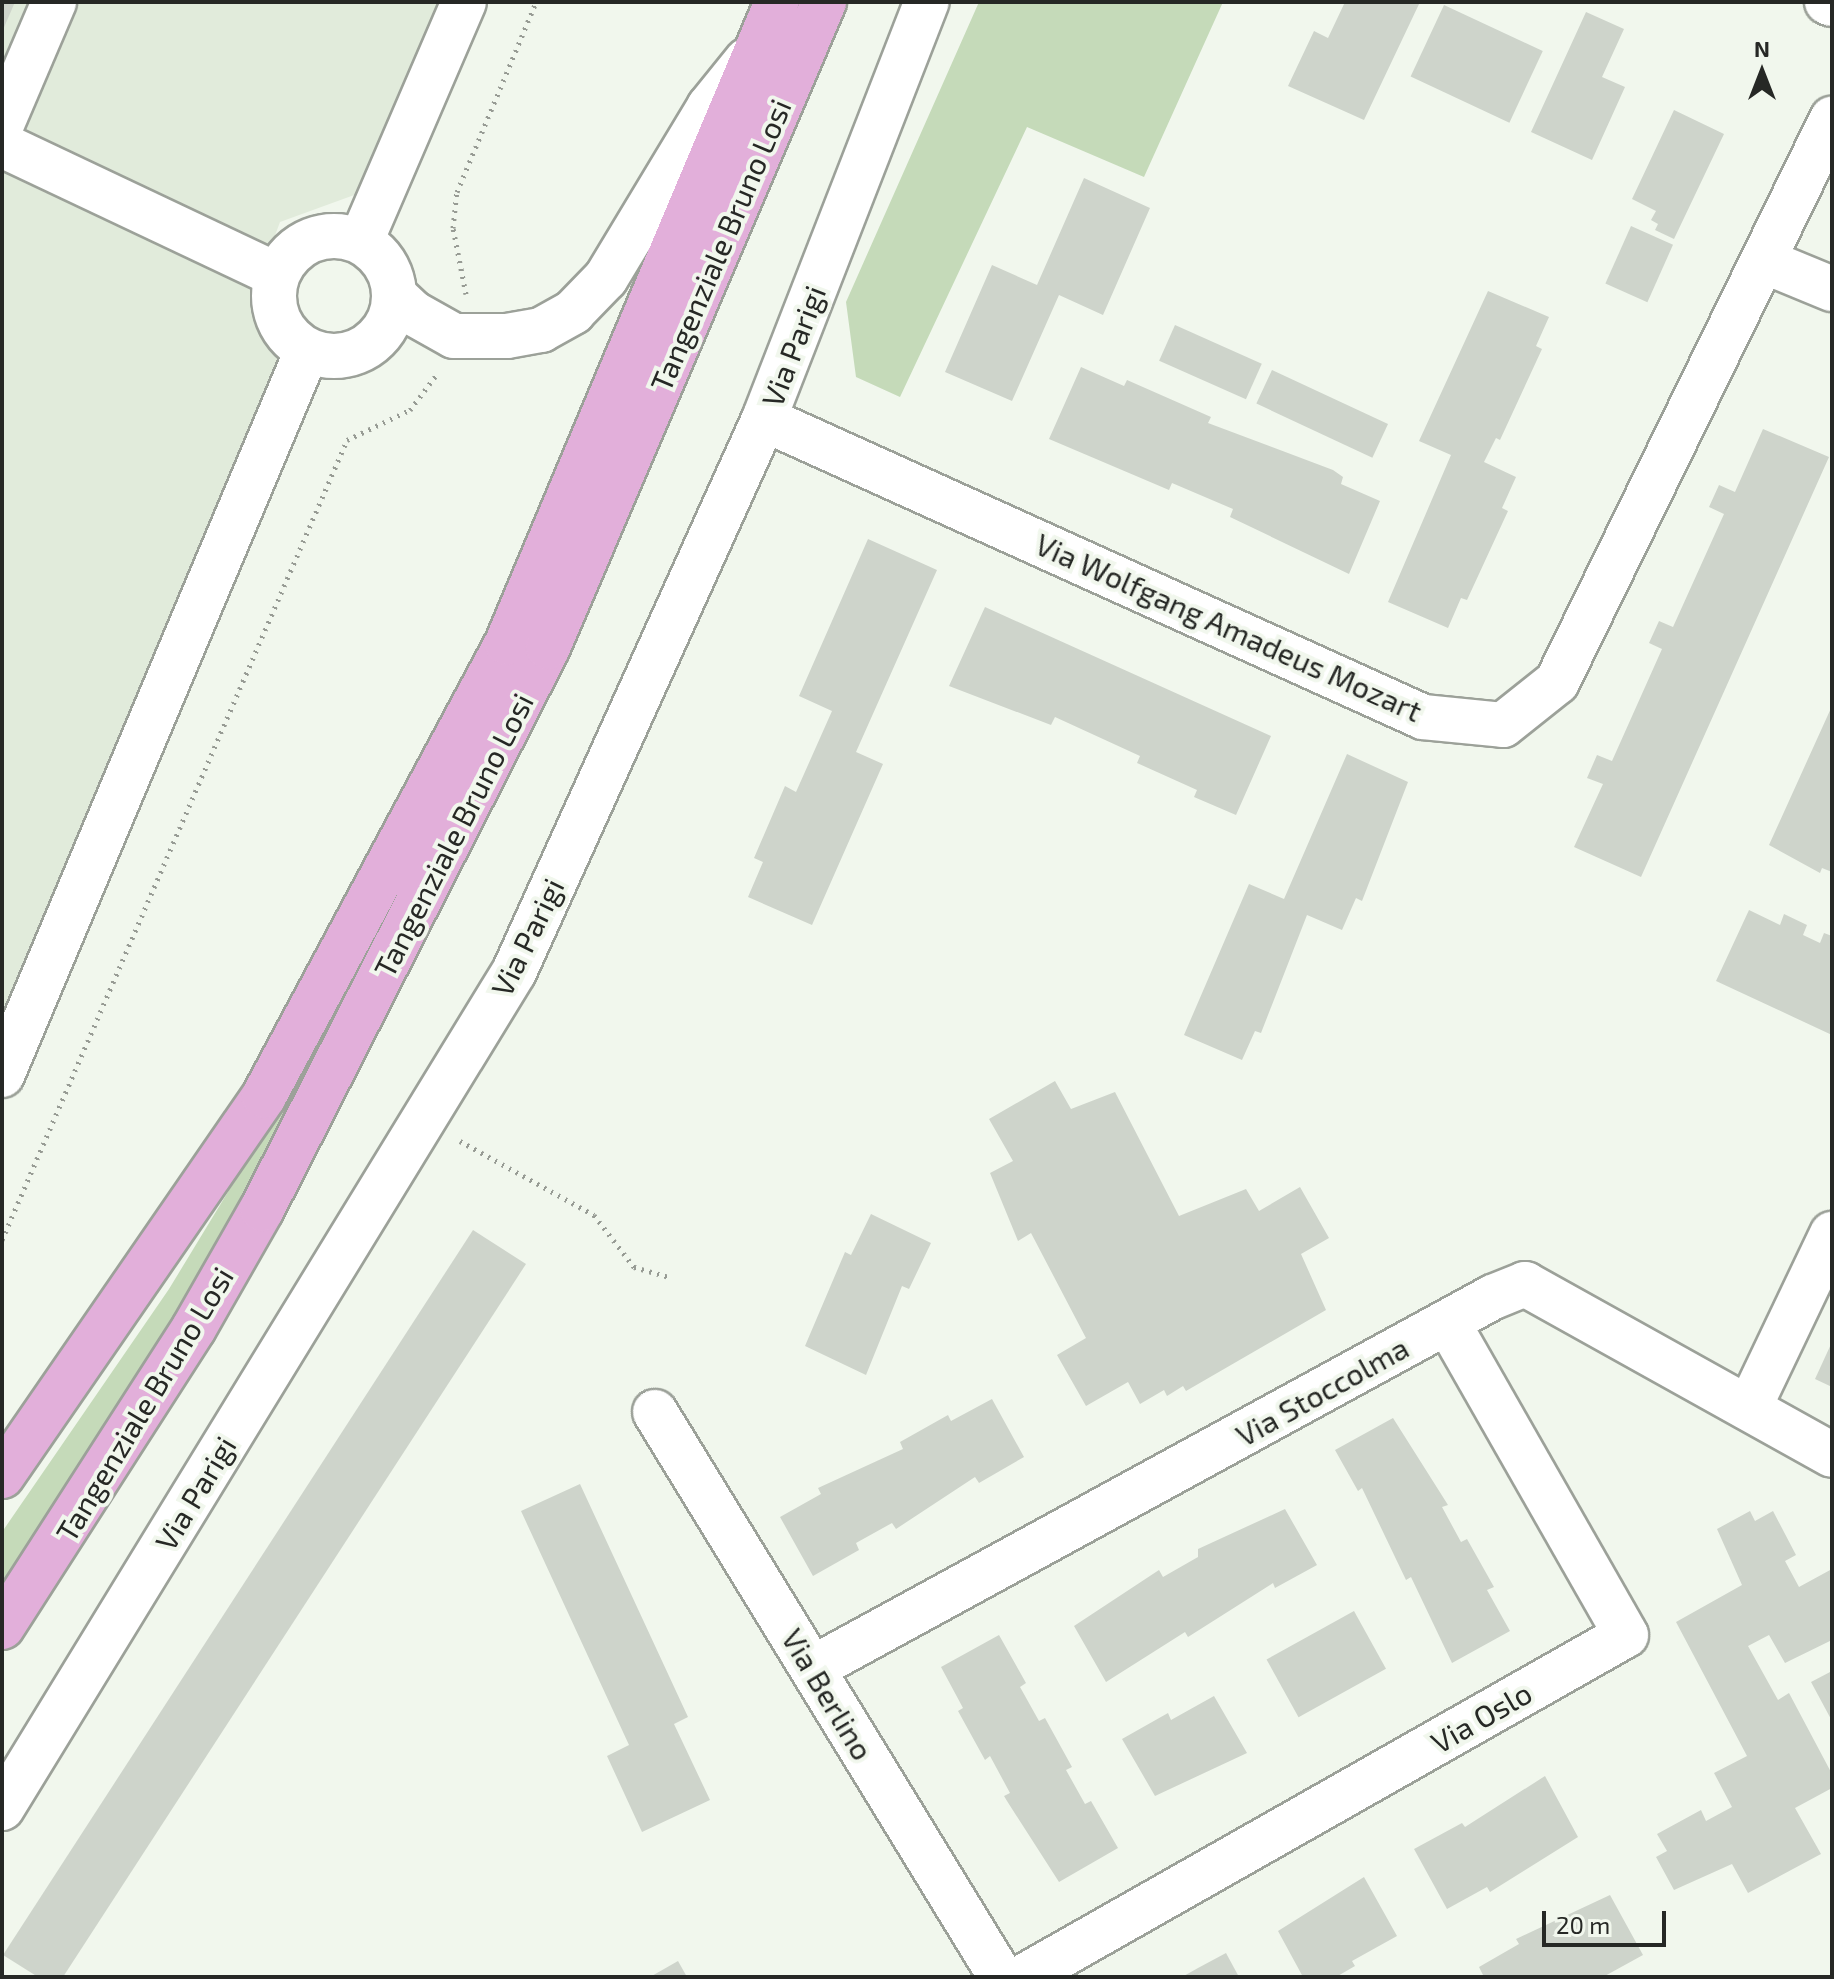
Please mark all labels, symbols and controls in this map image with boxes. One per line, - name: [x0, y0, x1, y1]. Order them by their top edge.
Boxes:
- north arrow: [1722, 32, 1802, 112]
- text: N: [1754, 35, 1770, 61]
- street label: Tangenziale Bruno Losi: [642, 94, 798, 396]
- street label: Via Parigi: [754, 280, 832, 412]
- street label: Via Wolfgang Amadeus Mozart: [1030, 525, 1428, 729]
- street label: Tangenziale Bruno Losi: [366, 687, 540, 983]
- street label: Via Parigi: [483, 872, 571, 1002]
- street label: Tangenziale Bruno Losi: [48, 1260, 240, 1548]
- street label: Via Stoccolma: [1230, 1329, 1414, 1453]
- street label: Via Parigi: [147, 1429, 243, 1557]
- street label: Via Berlino: [775, 1622, 881, 1766]
- street label: Via Oslo: [1424, 1674, 1538, 1760]
- scale bar: [1546, 1895, 1670, 1945]
- text: 20 m: [1556, 1910, 1610, 1939]

